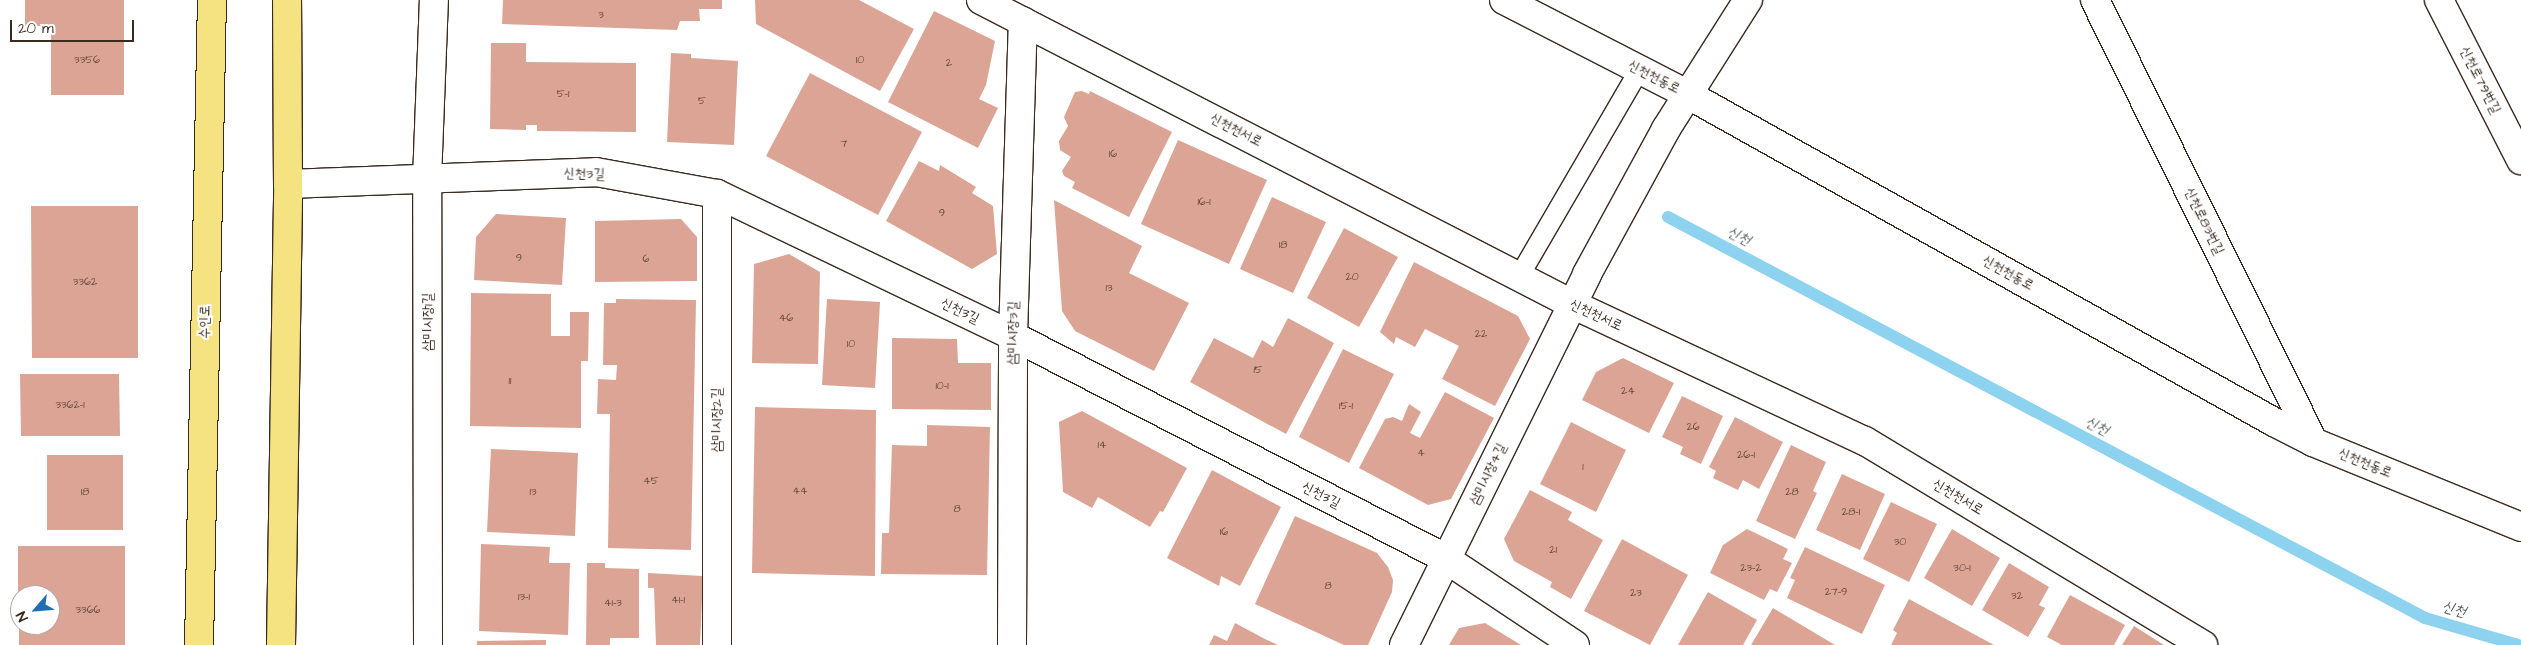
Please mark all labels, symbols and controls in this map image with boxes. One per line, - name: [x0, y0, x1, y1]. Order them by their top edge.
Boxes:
- house number: 3: [598, 8, 604, 22]
- scale bar: [12, 10, 136, 42]
- text: 20 m: [18, 18, 54, 39]
- street label: 신천로79번길: [2456, 44, 2504, 116]
- house number: 3356: [74, 53, 100, 67]
- house number: 10: [856, 53, 864, 67]
- house number: 2: [946, 56, 952, 70]
- street label: 신천천동로: [1625, 57, 1683, 97]
- house number: 5-1: [557, 87, 569, 101]
- house number: 5: [698, 94, 706, 108]
- street label: 신천천서로: [1207, 110, 1265, 150]
- house number: 7: [841, 137, 847, 151]
- house number: 16: [1109, 147, 1117, 161]
- street label: 신천3길: [563, 165, 605, 183]
- street label: 신천로83번길: [2181, 185, 2227, 257]
- house number: 16-1: [1197, 195, 1211, 209]
- house number: 9: [939, 206, 945, 220]
- water label: 신천: [1724, 222, 1754, 250]
- house number: 18: [1279, 238, 1287, 252]
- house number: 9: [516, 251, 522, 265]
- house number: 6: [643, 252, 649, 266]
- street label: 신천천동로: [1979, 252, 2037, 294]
- house number: 20: [1345, 270, 1359, 284]
- house number: 3362: [73, 275, 97, 289]
- house number: 13: [1105, 281, 1113, 295]
- street label: 삼미시장1길: [420, 293, 436, 351]
- street label: 신천3길: [938, 294, 982, 328]
- street label: 신천천서로: [1567, 295, 1625, 335]
- street label: 삼미시장3길: [1004, 301, 1022, 365]
- street label: 수인로: [196, 305, 214, 339]
- house number: 46: [779, 311, 793, 325]
- house number: 22: [1475, 327, 1487, 341]
- house number: 10: [847, 337, 855, 351]
- house number: 15: [1253, 363, 1263, 377]
- house number: 11: [509, 374, 511, 388]
- house number: 10-1: [935, 379, 949, 393]
- house number: 24: [1621, 384, 1635, 398]
- street label: 삼미시장2길: [709, 388, 725, 452]
- house number: 3362-1: [55, 398, 85, 412]
- house number: 15-1: [1339, 399, 1353, 413]
- water label: 신천: [2082, 412, 2112, 440]
- house number: 26: [1686, 420, 1700, 434]
- house number: 14: [1098, 438, 1106, 452]
- street label: 삼미시장4길: [1466, 441, 1510, 507]
- street label: 신천천동로: [2336, 445, 2394, 481]
- house number: 4: [1417, 446, 1425, 460]
- house number: 26-1: [1737, 448, 1755, 462]
- house number: 1: [1582, 460, 1584, 474]
- house number: 45: [643, 474, 659, 488]
- street label: 신천천서로: [1930, 475, 1986, 519]
- street label: 신천3길: [1299, 478, 1343, 512]
- house number: 44: [793, 484, 807, 498]
- house number: 18: [81, 485, 89, 499]
- house number: 13: [529, 485, 537, 499]
- house number: 28: [1785, 485, 1799, 499]
- house number: 8: [953, 502, 961, 516]
- house number: 28-1: [1842, 505, 1860, 519]
- house number: 16: [1220, 525, 1228, 539]
- house number: 30: [1894, 535, 1906, 549]
- house number: 21: [1549, 543, 1557, 557]
- house number: 23-2: [1740, 561, 1762, 575]
- house number: 30-1: [1953, 561, 1971, 575]
- house number: 8: [1324, 579, 1332, 593]
- north arrow: [10, 585, 60, 635]
- house number: 27-9: [1825, 585, 1847, 599]
- house number: 23: [1630, 586, 1642, 600]
- house number: 32: [2011, 589, 2023, 603]
- house number: 13-1: [518, 590, 530, 604]
- house number: 41-1: [671, 593, 685, 607]
- house number: 41-3: [604, 596, 622, 610]
- water label: 신천: [2440, 597, 2468, 621]
- house number: 3366: [76, 603, 100, 617]
- text: N: [12, 608, 33, 625]

